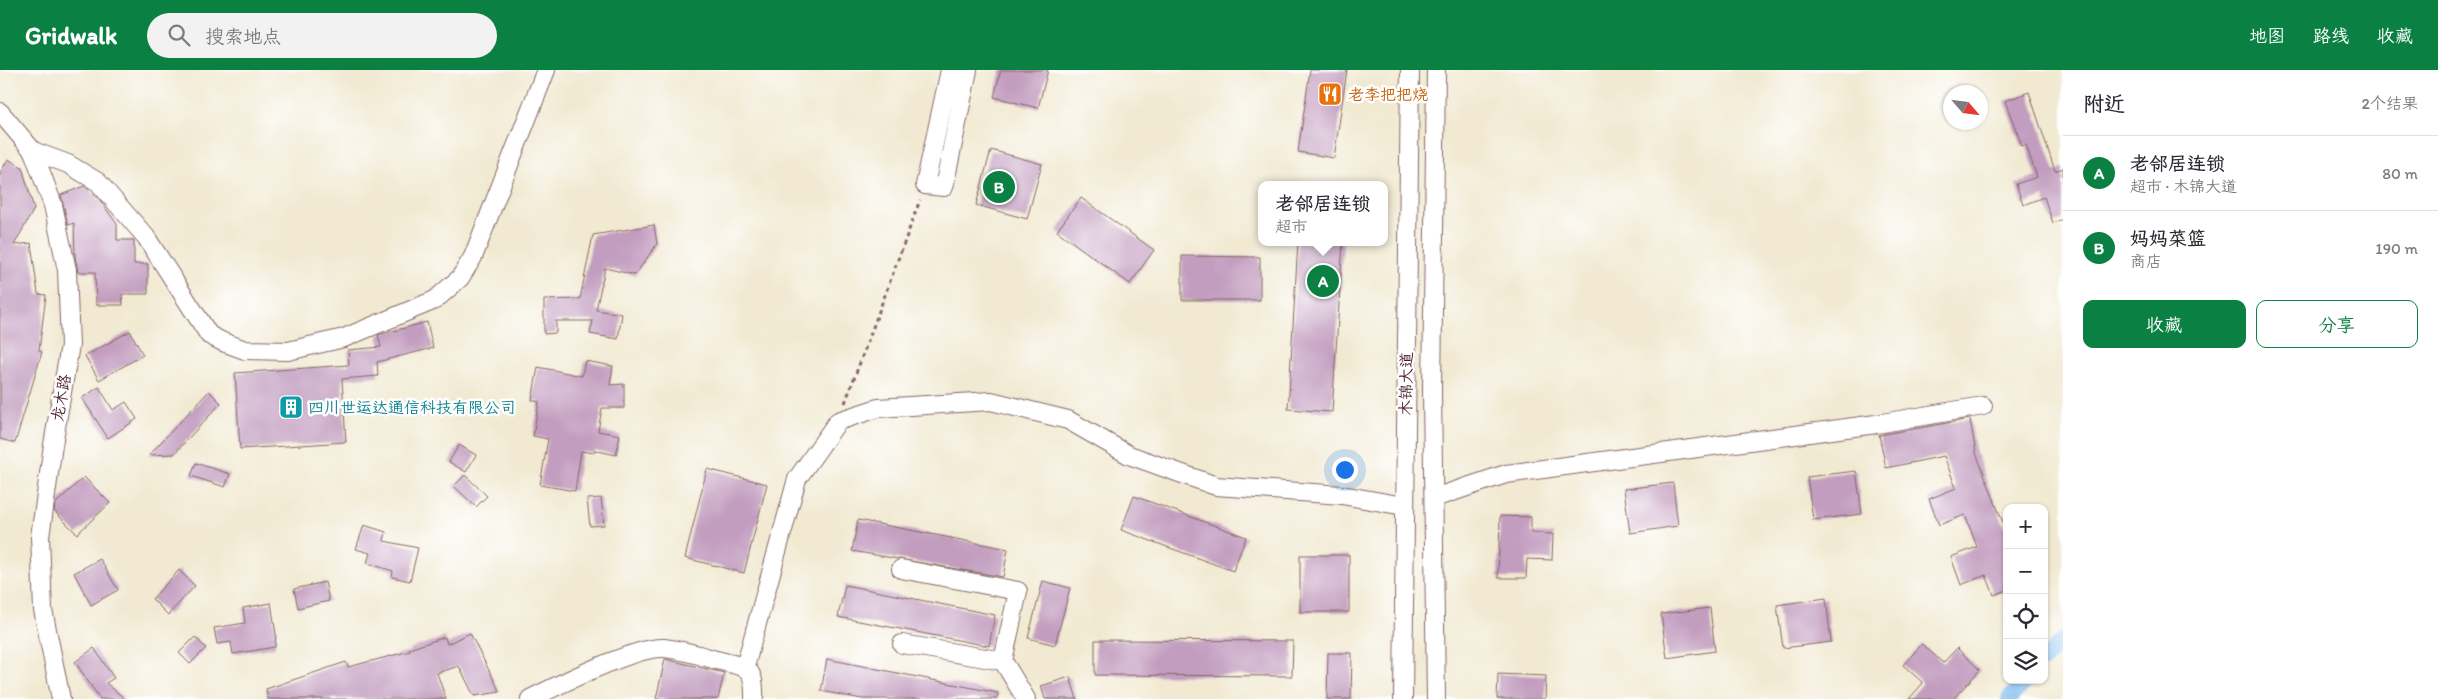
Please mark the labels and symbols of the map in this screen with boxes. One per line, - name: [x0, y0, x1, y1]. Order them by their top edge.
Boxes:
- restaurant icon: 老李把把烧: [1317, 81, 1343, 107]
- place label: 老李把把烧: [1348, 85, 1428, 104]
- north arrow: [1943, 85, 1988, 130]
- pin: B: [983, 168, 1015, 206]
- pin: A: [1307, 262, 1339, 300]
- street label: 木锦大道: [1396, 352, 1416, 416]
- street label: 龙木路: [47, 373, 75, 423]
- building icon: 四川世运达通信科技有限公司: [278, 394, 304, 420]
- place label: 四川世运达通信科技有限公司: [308, 398, 516, 417]
- your location: [1332, 457, 1358, 483]

